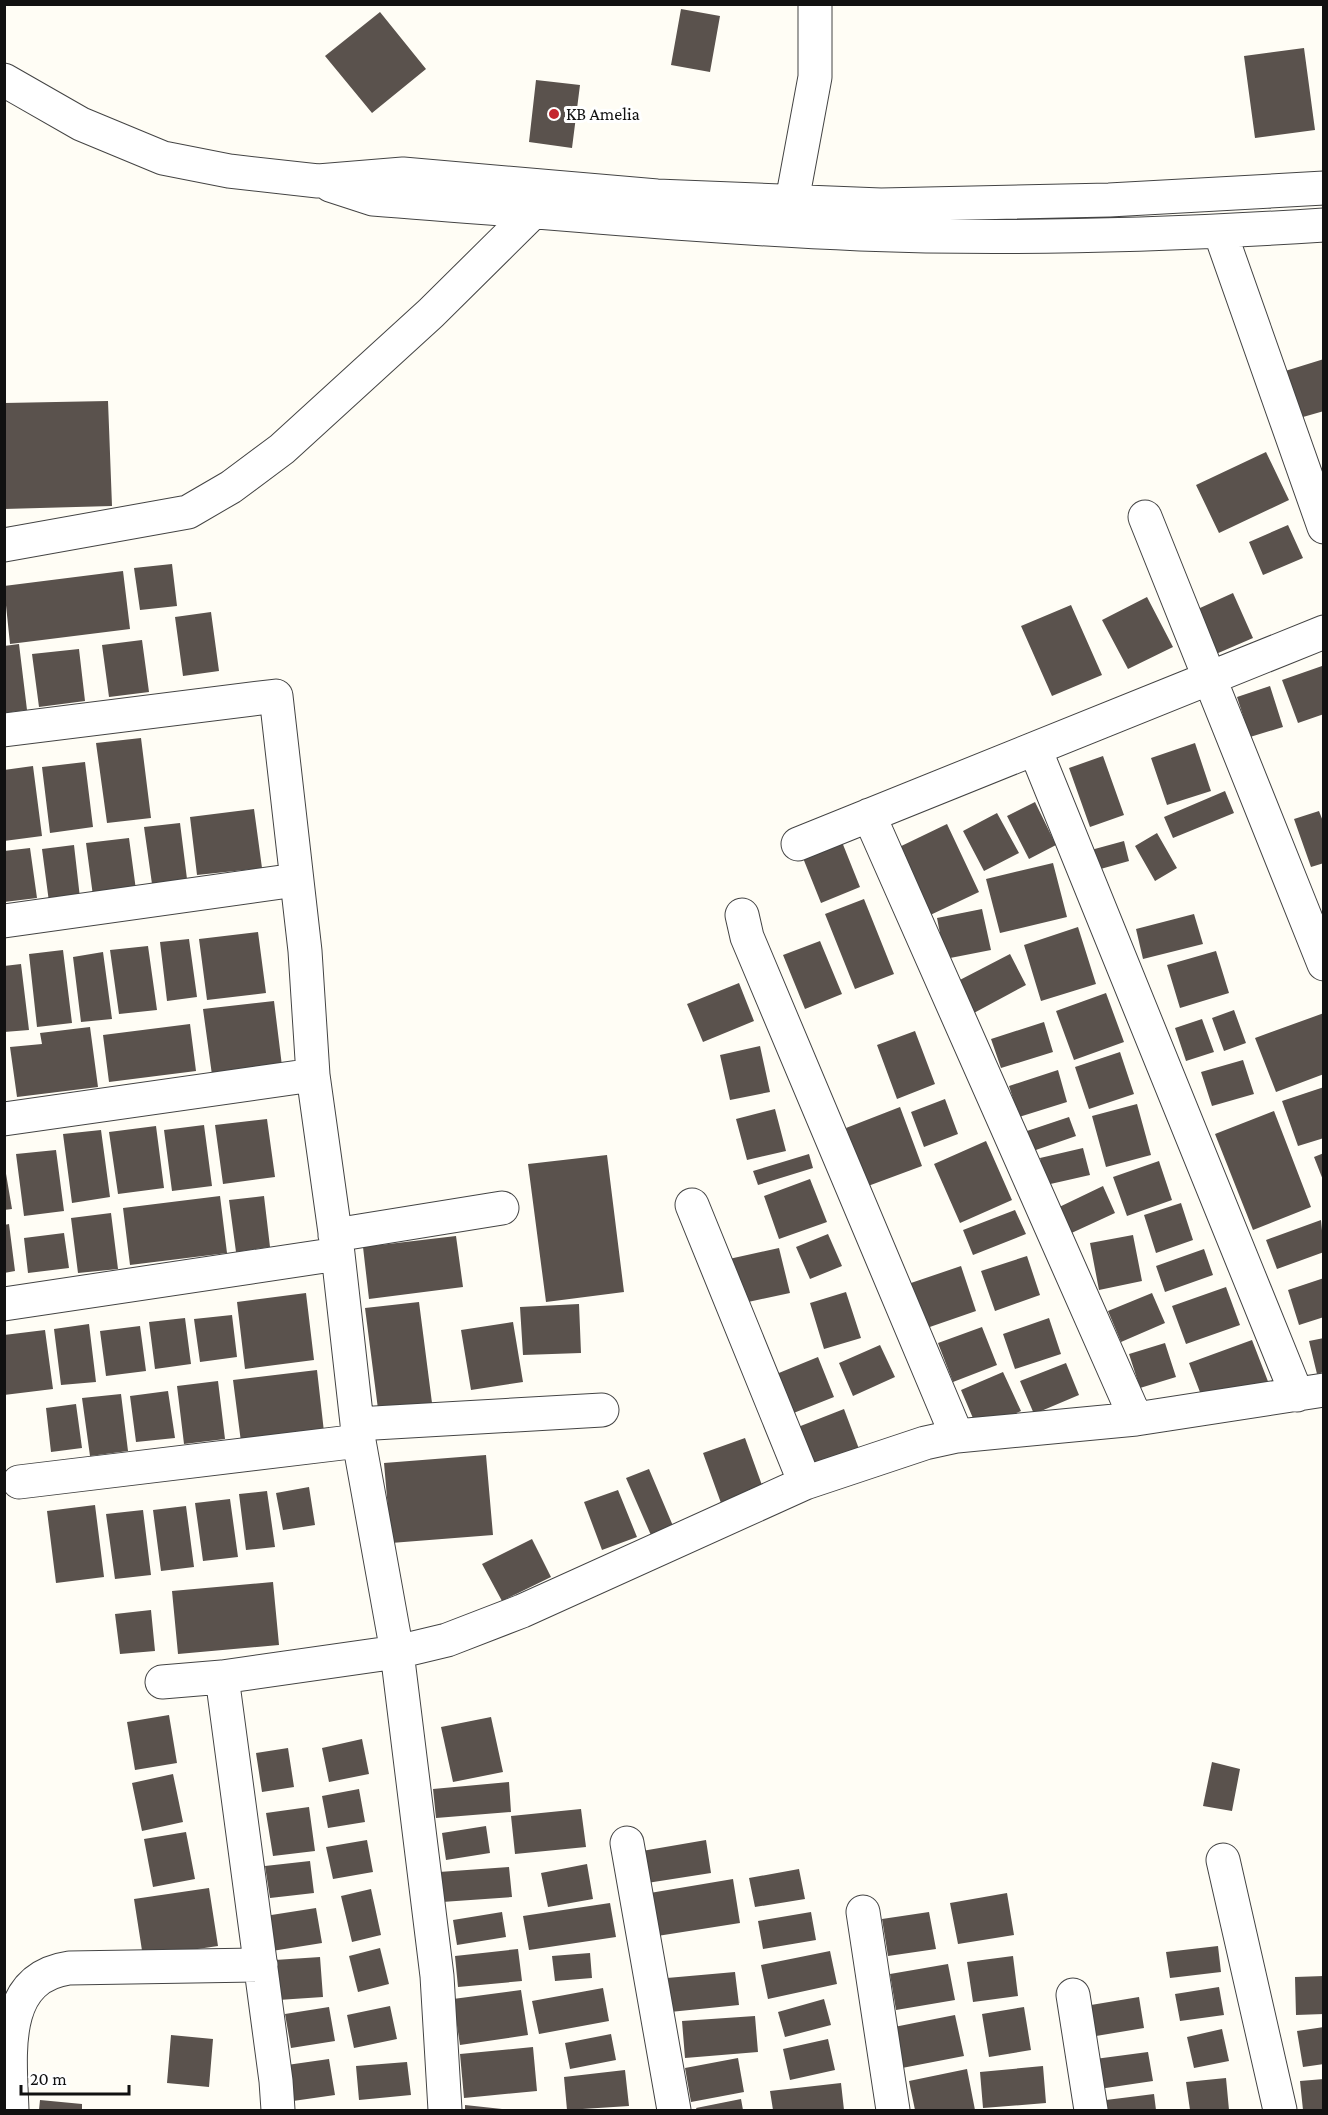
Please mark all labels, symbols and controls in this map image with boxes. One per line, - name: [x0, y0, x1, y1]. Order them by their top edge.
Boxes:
- place label: KB Amelia: [566, 104, 640, 124]
- marker: KB Amelia: [547, 107, 561, 121]
- scale bar: [21, 2058, 129, 2096]
- text: 20 m: [30, 2069, 67, 2089]

